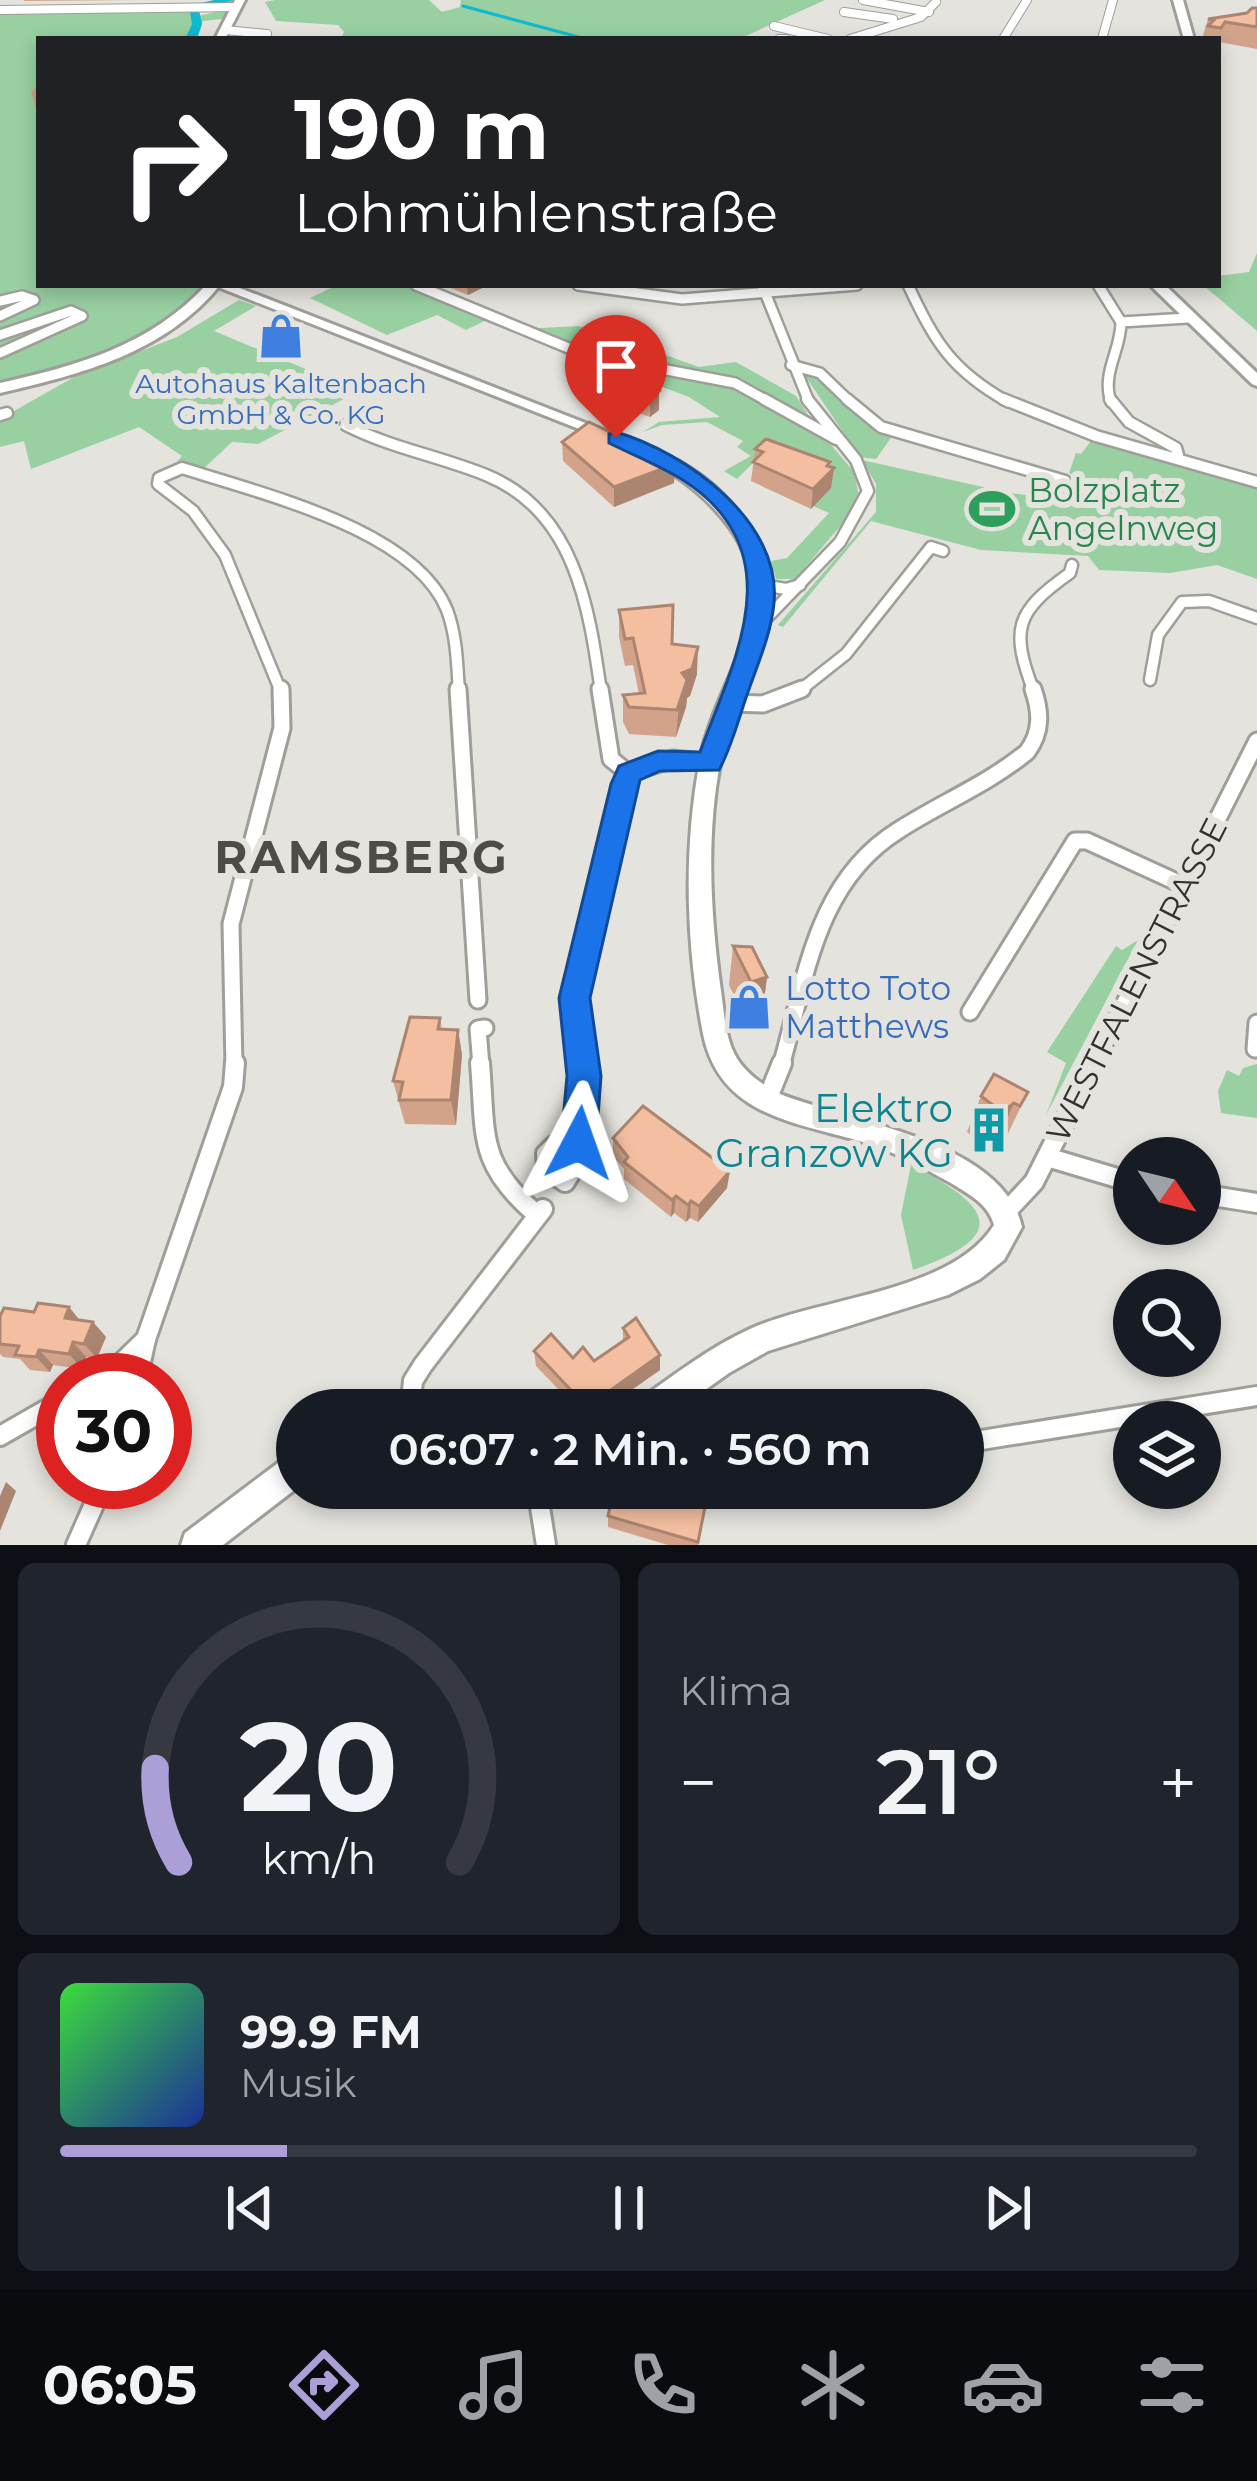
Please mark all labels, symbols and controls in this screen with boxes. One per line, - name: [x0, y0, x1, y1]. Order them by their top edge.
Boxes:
- text: 190 m: [294, 78, 549, 180]
- icon: right: [96, 84, 252, 240]
- text: Lohmühlenstraße: [294, 180, 778, 246]
- shop icon: Autohaus Kaltenbach GmbH & Co. KG: [256, 311, 306, 361]
- pin: [565, 315, 667, 438]
- icon: arrive: [583, 333, 649, 399]
- place label: Autohaus Kaltenbach GmbH & Co. KG: [135, 367, 427, 431]
- place label: Bolzplatz Angelnweg: [1028, 470, 1218, 548]
- sports icon: Bolzplatz Angelnweg: [967, 484, 1017, 534]
- street label: WESTFALENSTRASSE: [1037, 811, 1235, 1149]
- district label: RAMSBERG: [214, 829, 510, 884]
- place label: Lotto Toto Matthews: [785, 968, 951, 1046]
- shop icon: Lotto Toto Matthews: [724, 982, 774, 1032]
- position arrow: [516, 1080, 642, 1206]
- place label: Elektro Granzow KG: [715, 1084, 953, 1177]
- building icon: Elektro Granzow KG: [964, 1105, 1014, 1155]
- north arrow: [1113, 1137, 1221, 1245]
- map controls: [1113, 1137, 1221, 1509]
- button: search: [1113, 1269, 1221, 1377]
- speed limit sign: 30: [36, 1353, 192, 1509]
- button: layers: [1113, 1401, 1221, 1509]
- text: 06:07 · 2 Min. · 560 m: [388, 1421, 872, 1476]
- text: Klima: [680, 1667, 793, 1715]
- text: 20: [240, 1690, 398, 1842]
- text: 21°: [876, 1727, 1000, 1837]
- text: −: [680, 1742, 717, 1823]
- text: +: [1159, 1742, 1197, 1823]
- text: km/h: [262, 1832, 376, 1885]
- text: 99.9 FM: [240, 2004, 422, 2059]
- text: Musik: [240, 2059, 356, 2107]
- icon: previous: [217, 2175, 283, 2241]
- icon: pause: [596, 2175, 662, 2241]
- icon: next: [975, 2175, 1041, 2241]
- icon: directions: [282, 2343, 366, 2427]
- icon: music: [452, 2343, 536, 2427]
- icon: phone: [621, 2343, 705, 2427]
- icon: climate: [791, 2343, 875, 2427]
- icon: car: [961, 2343, 1045, 2427]
- icon: filters: [1130, 2343, 1214, 2427]
- text: 06:05: [43, 2352, 197, 2418]

